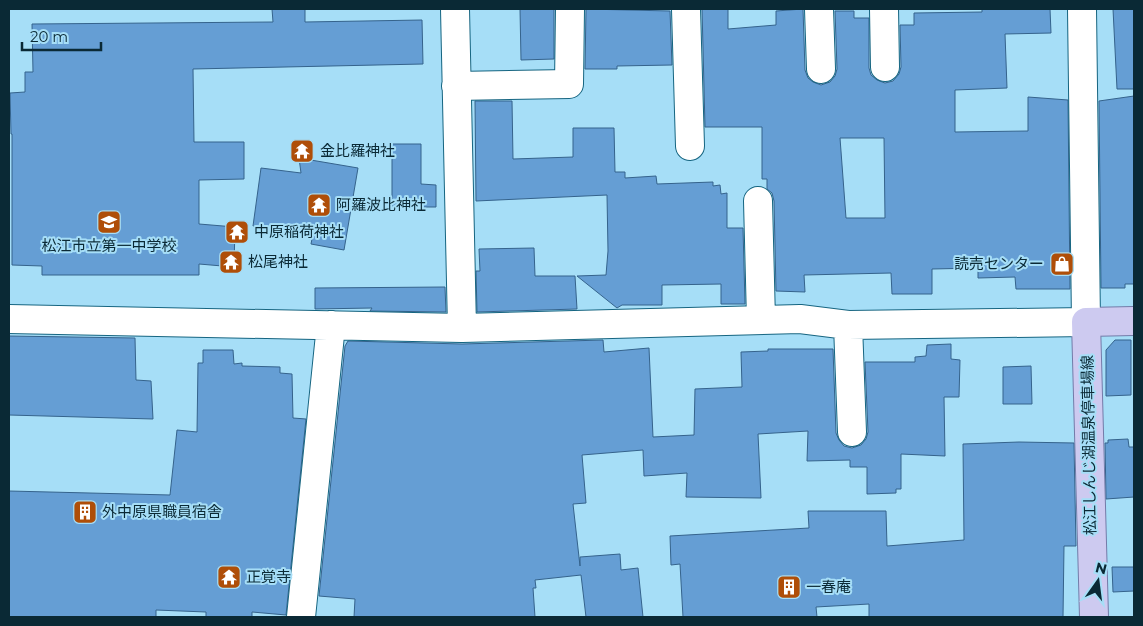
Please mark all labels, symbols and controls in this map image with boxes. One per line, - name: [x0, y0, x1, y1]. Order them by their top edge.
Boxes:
- scale bar: [22, 20, 101, 52]
- text: 20 m: [30, 27, 68, 46]
- temple icon: 金比羅神社: [289, 138, 315, 164]
- place label: 金比羅神社: [320, 141, 395, 160]
- temple icon: 阿羅波比神社: [306, 192, 332, 218]
- place label: 阿羅波比神社: [336, 195, 426, 214]
- school or university icon: 松江市立第一中学校: [96, 209, 122, 235]
- temple icon: 中原稲荷神社: [224, 219, 250, 245]
- place label: 中原稲荷神社: [254, 222, 344, 241]
- place label: 松江市立第一中学校: [41, 236, 177, 255]
- temple icon: 松尾神社: [218, 249, 244, 275]
- shop icon: 読売センター: [1049, 251, 1075, 277]
- place label: 松尾神社: [248, 252, 308, 271]
- place label: 読売センター: [954, 254, 1044, 273]
- street label: 松江しんじ湖温泉停車場線: [1077, 355, 1100, 535]
- building icon: 外中原県職員宿舎: [72, 499, 98, 525]
- place label: 外中原県職員宿舎: [102, 502, 222, 521]
- north arrow: [1073, 556, 1123, 606]
- text: N: [1093, 558, 1109, 578]
- temple icon: 正覚寺: [216, 564, 242, 590]
- place label: 正覚寺: [246, 567, 291, 586]
- building icon: 一春庵: [776, 574, 802, 600]
- place label: 一春庵: [806, 577, 851, 596]

